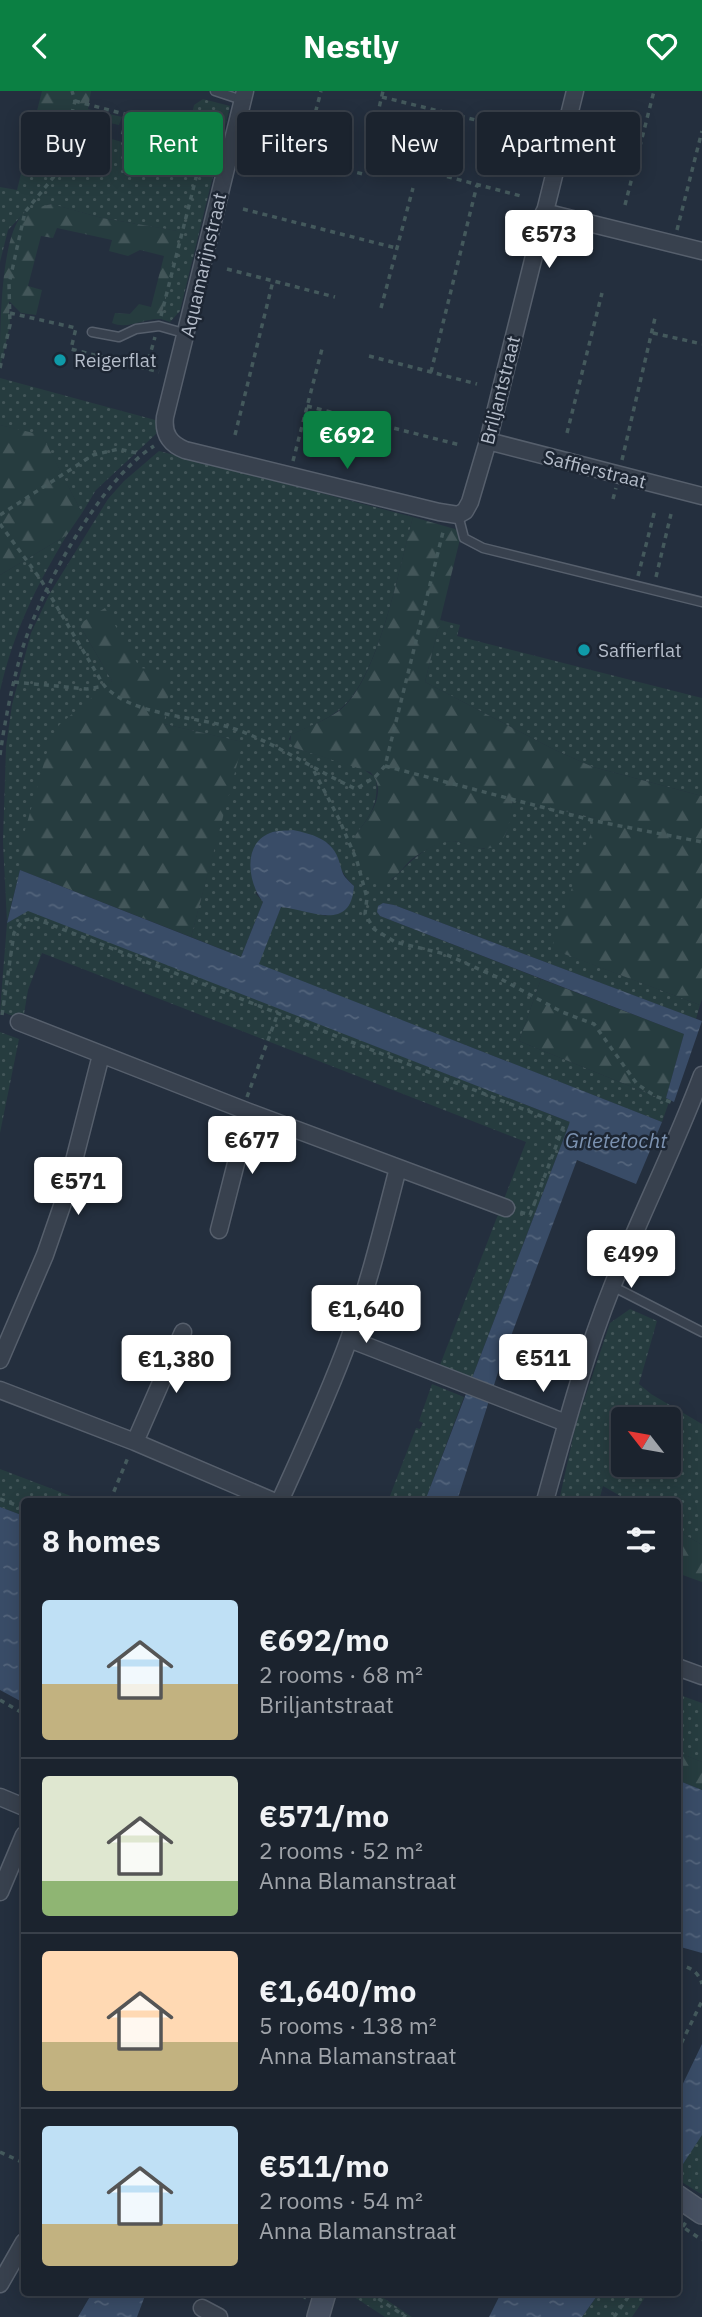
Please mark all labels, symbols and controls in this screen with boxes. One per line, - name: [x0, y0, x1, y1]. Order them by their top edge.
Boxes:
- text: Nestly: [303, 25, 399, 67]
- icon: back: [21, 27, 59, 65]
- icon: heart: [643, 27, 681, 65]
- chip: Buy: [21, 112, 110, 175]
- chip: Rent: [124, 112, 223, 175]
- chip: Filters: [237, 112, 352, 175]
- chip: New: [366, 112, 463, 175]
- chip: Apartment: [477, 112, 640, 175]
- street label: Aquamarijnstraat: [175, 190, 231, 340]
- pin: €573: [508, 211, 590, 270]
- text: €573: [521, 218, 577, 248]
- street label: Briljantstraat: [475, 333, 525, 447]
- place label: Reigerflat: [74, 348, 157, 372]
- marker: Reigerflat: [52, 352, 68, 368]
- pin: €692: [306, 411, 388, 471]
- text: €692: [319, 419, 375, 449]
- street label: Saffierstraat: [541, 445, 649, 493]
- place label: Saffierflat: [598, 638, 682, 662]
- marker: Saffierflat: [576, 642, 592, 658]
- pin: €677: [211, 1117, 293, 1176]
- text: €677: [224, 1124, 280, 1154]
- water label: Grietetocht: [565, 1126, 668, 1154]
- pin: €571: [37, 1157, 119, 1217]
- text: €571: [50, 1165, 106, 1195]
- pin: €499: [590, 1231, 672, 1290]
- text: €499: [603, 1238, 659, 1268]
- pin: €1,640: [309, 1285, 423, 1345]
- text: €1,640: [328, 1293, 404, 1323]
- pin: €1,380: [119, 1335, 233, 1395]
- pin: €511: [502, 1335, 584, 1394]
- text: €511: [515, 1342, 571, 1372]
- text: €1,380: [138, 1343, 214, 1373]
- north arrow: [611, 1407, 681, 1477]
- map controls: [611, 1407, 681, 1477]
- text: 8 homes: [42, 1521, 161, 1560]
- icon: filters: [622, 1521, 660, 1559]
- text: €692/mo: [259, 1620, 389, 1659]
- icon: home: [98, 1628, 182, 1712]
- text: 2 rooms · 68 m²: [259, 1659, 423, 1689]
- text: Briljantstraat: [259, 1689, 394, 1719]
- text: €571/mo: [259, 1796, 389, 1835]
- icon: home: [98, 1804, 182, 1888]
- text: 2 rooms · 52 m²: [259, 1835, 423, 1865]
- text: Anna Blamanstraat: [259, 1865, 457, 1895]
- text: €1,640/mo: [259, 1971, 416, 2010]
- icon: home: [98, 1979, 182, 2063]
- text: 5 rooms · 138 m²: [259, 2010, 437, 2040]
- text: Anna Blamanstraat: [259, 2040, 457, 2070]
- text: €511/mo: [259, 2146, 389, 2185]
- icon: home: [98, 2154, 182, 2238]
- text: 2 rooms · 54 m²: [259, 2185, 423, 2215]
- text: Anna Blamanstraat: [259, 2215, 457, 2245]

